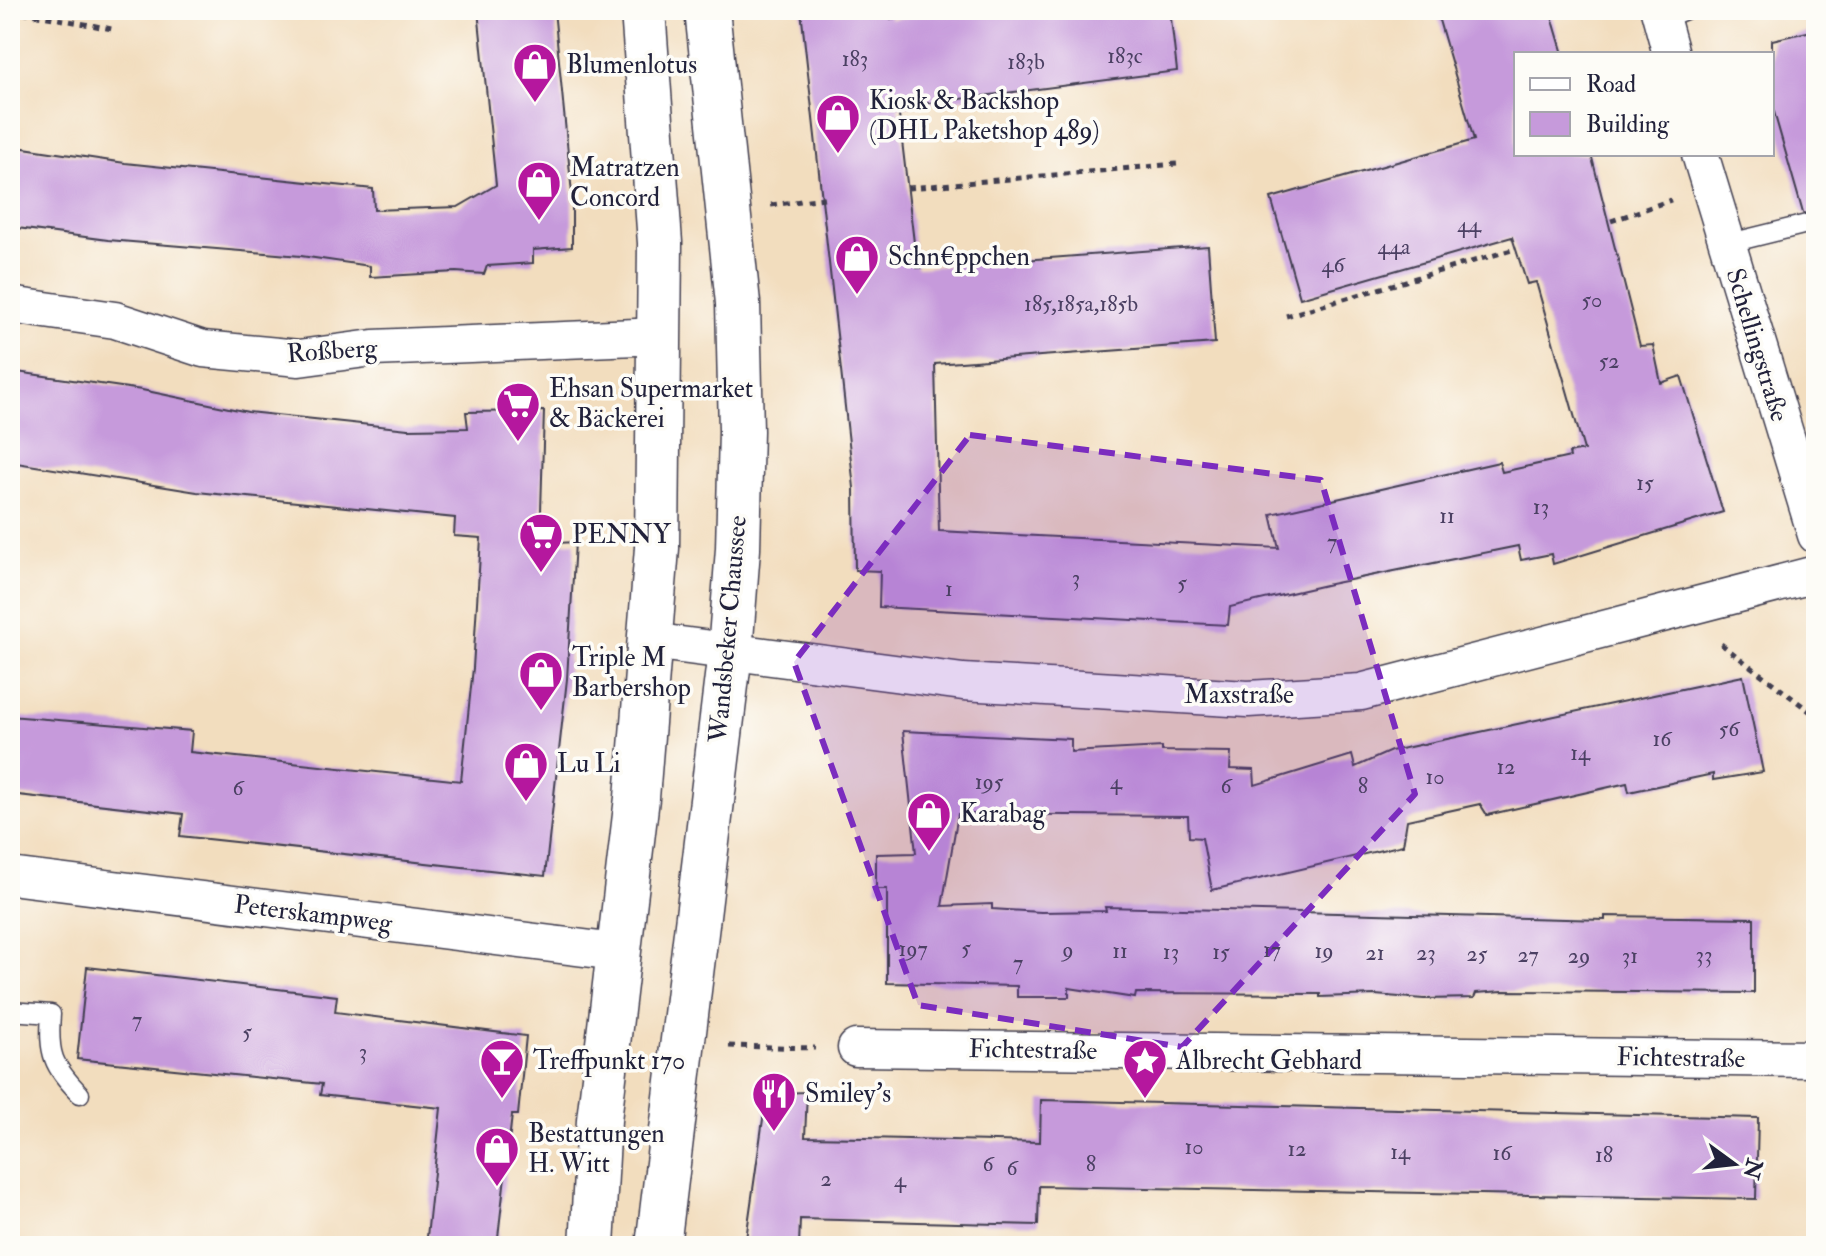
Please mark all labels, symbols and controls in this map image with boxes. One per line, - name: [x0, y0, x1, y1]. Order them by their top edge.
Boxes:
- shop icon: Blumenlotus: [511, 41, 559, 104]
- house number: 183c: [1107, 42, 1143, 70]
- house number: 183: [842, 45, 868, 73]
- house number: 183b: [1007, 48, 1045, 76]
- place label: Blumenlotus: [566, 49, 697, 81]
- legend: [1514, 52, 1774, 156]
- text: Road: [1586, 69, 1636, 100]
- place label: Kiosk & Backshop (DHL Paketshop 489): [869, 85, 1099, 148]
- shop icon: Kiosk & Backshop (DHL Paketshop 489): [814, 92, 862, 155]
- text: Building: [1586, 109, 1670, 140]
- place label: Matratzen Concord: [570, 152, 680, 214]
- shop icon: Matratzen Concord: [515, 159, 563, 222]
- house number: 44: [1457, 211, 1482, 239]
- shop icon: Schn€ppchen: [833, 233, 881, 296]
- house number: 44a: [1378, 233, 1411, 261]
- place label: Schn€ppchen: [888, 241, 1030, 274]
- house number: 46: [1322, 251, 1346, 279]
- street label: Schellingstraße: [1719, 265, 1796, 426]
- house number: 50: [1582, 286, 1602, 314]
- house number: 185,185a,185b: [1024, 290, 1138, 318]
- street label: Roßberg: [286, 332, 380, 370]
- house number: 52: [1599, 347, 1619, 375]
- place label: Ehsan Supermarket & Bäckerei: [549, 373, 753, 435]
- supermarket icon: Ehsan Supermarket & Bäckerei: [494, 380, 542, 443]
- house number: 15: [1636, 469, 1654, 497]
- house number: 13: [1533, 493, 1549, 521]
- house number: 11: [1439, 502, 1455, 530]
- supermarket icon: PENNY: [517, 511, 565, 574]
- street label: Wandsbeker Chaussee: [702, 514, 754, 745]
- place label: PENNY: [572, 519, 672, 551]
- house number: 7: [1327, 528, 1337, 556]
- house number: 3: [1072, 564, 1080, 592]
- house number: 5: [1177, 569, 1187, 597]
- house number: 1: [945, 575, 953, 603]
- place label: Triple M Barbershop: [572, 642, 691, 705]
- shop icon: Triple M Barbershop: [517, 649, 565, 712]
- street label: Maxstraße: [1184, 679, 1294, 711]
- house number: 56: [1719, 715, 1741, 743]
- house number: 16: [1653, 725, 1673, 753]
- house number: 14: [1570, 739, 1591, 767]
- shop icon: Lu Li: [502, 740, 550, 803]
- place label: Lu Li: [557, 748, 621, 780]
- house number: 12: [1496, 753, 1516, 781]
- house number: 10: [1425, 763, 1445, 791]
- house number: 195: [975, 768, 1004, 796]
- house number: 4: [1110, 768, 1123, 796]
- house number: 6: [1220, 772, 1233, 800]
- house number: 8: [1358, 772, 1368, 800]
- house number: 6: [232, 774, 245, 802]
- shop icon: Karabag: [905, 790, 953, 853]
- place label: Karabag: [960, 798, 1047, 830]
- street label: Peterskampweg: [232, 888, 395, 941]
- house number: 5: [961, 934, 971, 962]
- house number: 197: [898, 935, 928, 963]
- house number: 9: [1060, 936, 1074, 964]
- house number: 17: [1263, 936, 1281, 964]
- house number: 11: [1112, 937, 1128, 965]
- house number: 19: [1314, 937, 1334, 965]
- house number: 13: [1163, 938, 1179, 966]
- house number: 15: [1212, 938, 1230, 966]
- house number: 21: [1365, 939, 1385, 967]
- house number: 23: [1416, 939, 1436, 967]
- house number: 25: [1467, 940, 1488, 968]
- house number: 27: [1517, 941, 1539, 969]
- house number: 33: [1696, 941, 1712, 969]
- house number: 29: [1568, 942, 1590, 970]
- house number: 31: [1622, 942, 1638, 970]
- house number: 7: [1013, 949, 1023, 977]
- house number: 7: [132, 1006, 142, 1034]
- house number: 5: [242, 1018, 252, 1046]
- street label: Fichtestraße: [968, 1033, 1098, 1067]
- bar icon: Treffpunkt 170: [478, 1037, 526, 1100]
- place icon: Albrecht Gebhard: [1121, 1037, 1169, 1100]
- house number: 3: [359, 1038, 367, 1066]
- street label: Fichtestraße: [1616, 1041, 1746, 1075]
- place label: Treffpunkt 170: [533, 1045, 685, 1078]
- place label: Albrecht Gebhard: [1175, 1045, 1362, 1077]
- restaurant icon: Smiley's: [750, 1070, 798, 1133]
- place label: Smiley's: [805, 1078, 891, 1110]
- place label: Bestattungen H. Witt: [528, 1118, 665, 1180]
- north arrow: [1694, 1124, 1774, 1204]
- shop icon: Bestattungen H. Witt: [473, 1125, 521, 1188]
- house number: 10: [1184, 1133, 1204, 1161]
- house number: 12: [1287, 1135, 1307, 1163]
- house number: 14: [1390, 1138, 1411, 1166]
- house number: 16: [1493, 1139, 1513, 1167]
- house number: 18: [1595, 1141, 1613, 1169]
- house number: 6: [982, 1150, 995, 1178]
- house number: 8: [1086, 1150, 1096, 1178]
- house number: 6: [1006, 1154, 1019, 1182]
- text: N: [1736, 1155, 1769, 1182]
- house number: 2: [820, 1165, 832, 1193]
- house number: 4: [894, 1166, 907, 1194]

